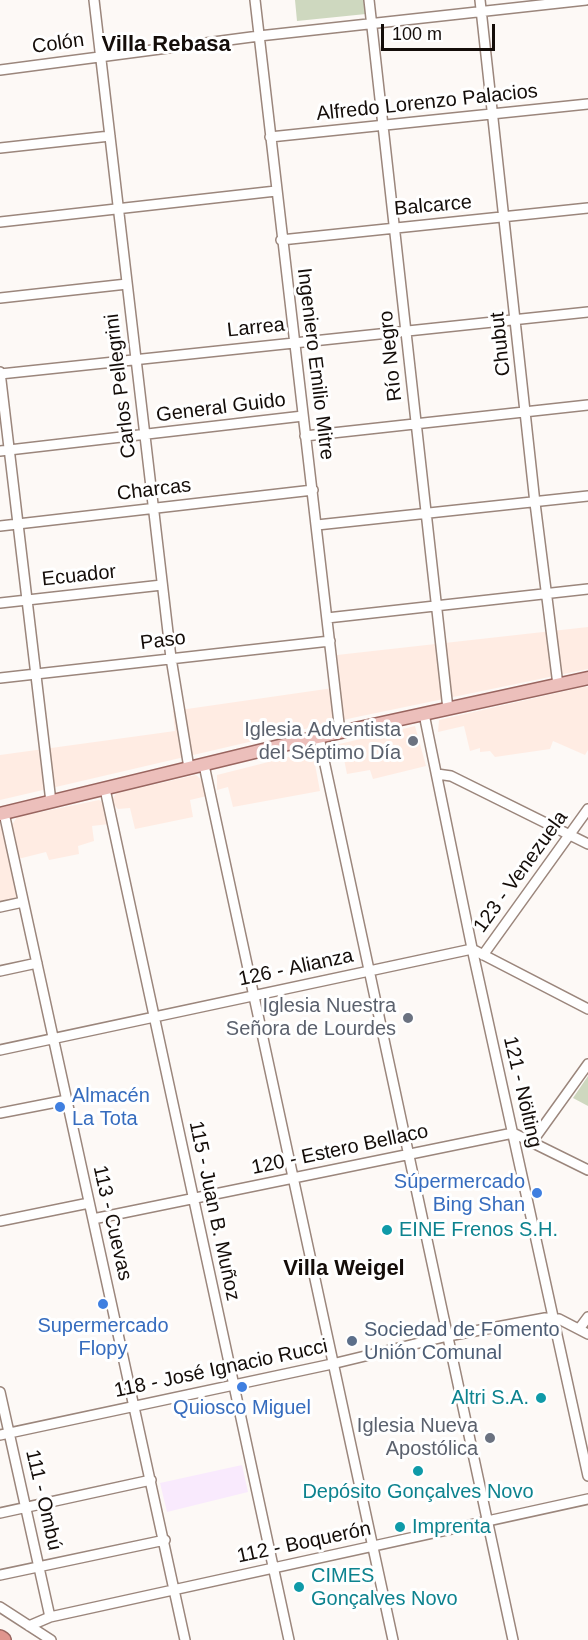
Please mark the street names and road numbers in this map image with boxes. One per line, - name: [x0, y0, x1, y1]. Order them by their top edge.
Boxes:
- street label: Colón: [30, 28, 86, 60]
- street label: Alfredo Lorenzo Palacios: [315, 79, 539, 127]
- street label: Balcarce: [393, 191, 473, 221]
- street label: Ingeniero Emilio Mitre: [291, 267, 339, 461]
- street label: Río Negro: [374, 309, 408, 403]
- street label: Chubut: [486, 311, 516, 377]
- street label: Carlos Pellegrini: [100, 312, 142, 460]
- street label: Larrea: [226, 313, 286, 343]
- street label: General Guido: [155, 388, 287, 428]
- street label: Charcas: [116, 474, 192, 506]
- street label: Ecuador: [41, 560, 117, 592]
- street label: Paso: [139, 626, 187, 656]
- street label: 123 - Venezuela: [469, 806, 573, 938]
- street label: 126 - Alianza: [236, 944, 356, 992]
- street label: 121 - Nölting: [498, 1034, 546, 1150]
- street label: 115 - Juan B. Muñoz: [183, 1119, 245, 1303]
- street label: 120 - Estero Bellaco: [249, 1120, 431, 1180]
- street label: 113 - Cuevas: [87, 1163, 137, 1283]
- street label: 118 - José Ignacio Rucci: [112, 1335, 330, 1403]
- street label: 111 - Ombú: [20, 1447, 66, 1553]
- street label: 112 - Boquerón: [235, 1517, 373, 1569]

